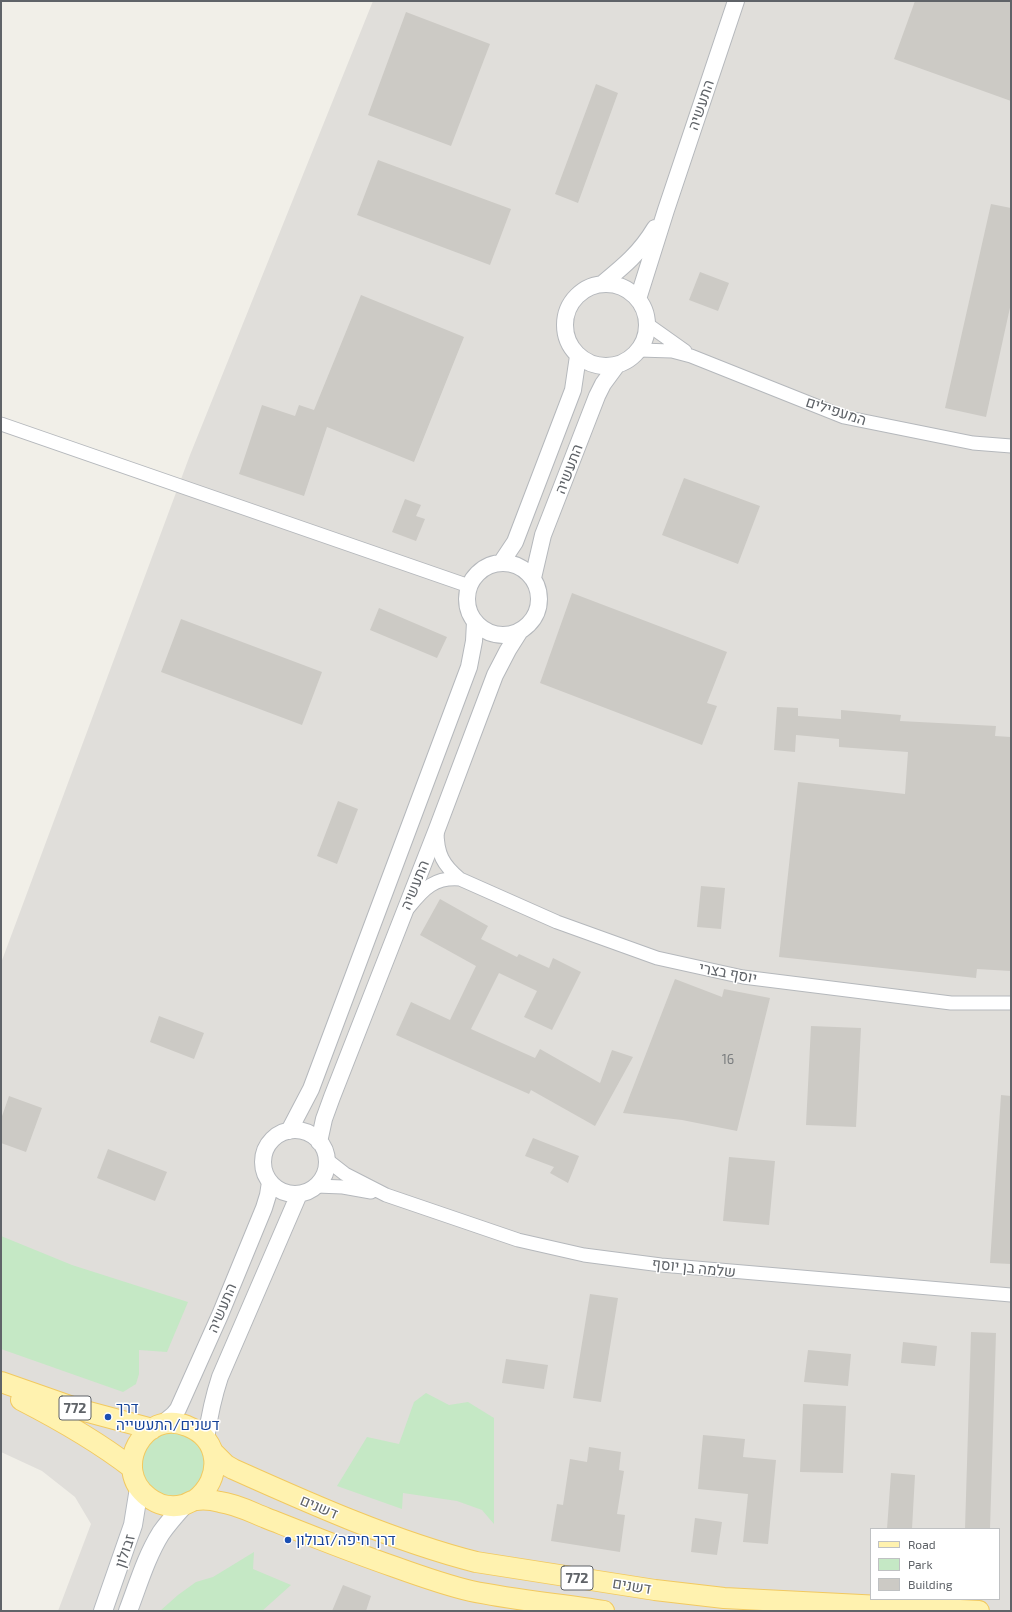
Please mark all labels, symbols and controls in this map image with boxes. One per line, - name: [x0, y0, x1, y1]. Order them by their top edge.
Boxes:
- street label: התעשיה: [684, 77, 718, 133]
- street label: המעפילים: [803, 393, 869, 429]
- street label: התעשיה: [551, 441, 587, 497]
- street label: התעשיה: [397, 857, 433, 913]
- street label: יוסף בצרי: [697, 959, 759, 987]
- house number: 16: [722, 1052, 734, 1068]
- street label: שלמה בן יוסף: [651, 1255, 737, 1281]
- street label: התעשיה: [204, 1280, 240, 1336]
- road number: 772: [59, 1396, 91, 1420]
- place label: דרך דשנים/התעשייה: [116, 1399, 220, 1434]
- marker: דרך דשנים/התעשייה: [103, 1412, 113, 1422]
- street label: דשנים: [297, 1491, 341, 1523]
- legend: [870, 1528, 1000, 1600]
- place label: דרך חיפה/זבולון: [296, 1531, 396, 1549]
- street label: זבולון: [111, 1532, 139, 1570]
- marker: דרך חיפה/זבולון: [283, 1535, 293, 1545]
- text: Road: [908, 1537, 936, 1551]
- text: Park: [908, 1557, 933, 1571]
- road number: 772: [561, 1566, 593, 1590]
- street label: דשנים: [611, 1574, 653, 1598]
- text: Building: [908, 1577, 952, 1591]

